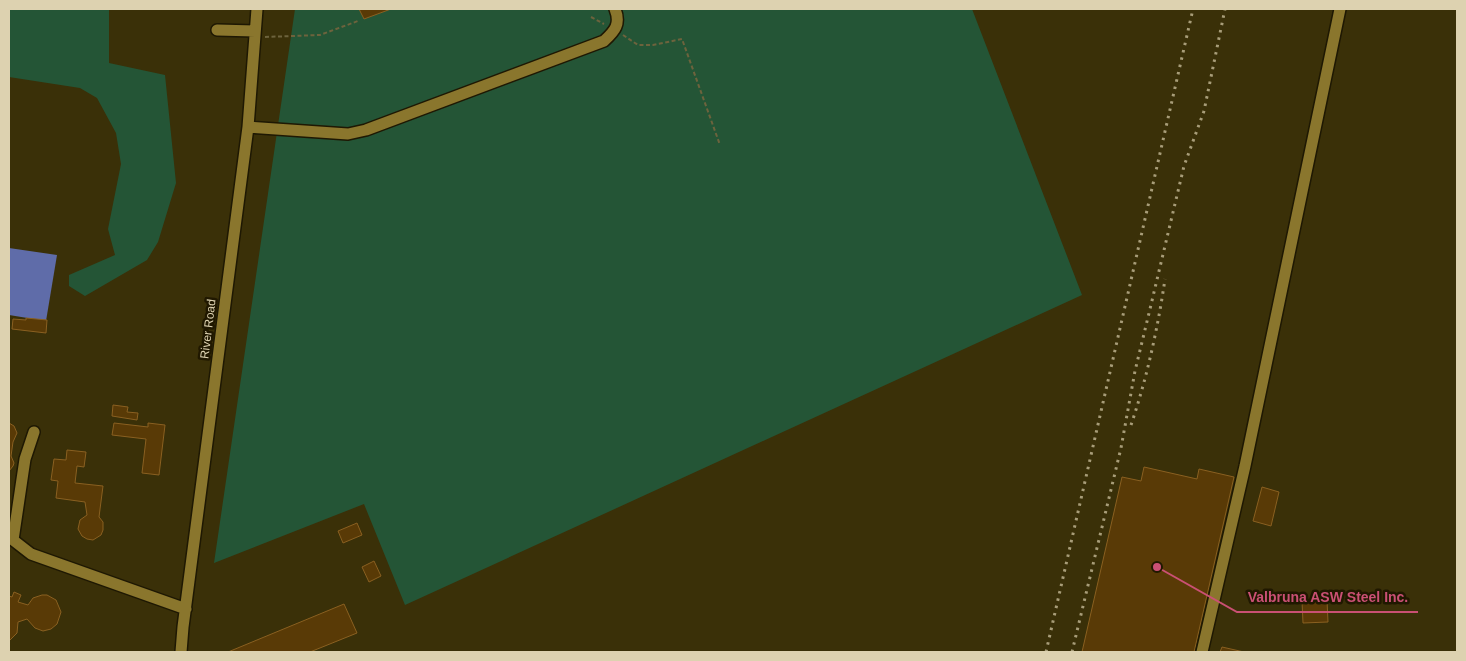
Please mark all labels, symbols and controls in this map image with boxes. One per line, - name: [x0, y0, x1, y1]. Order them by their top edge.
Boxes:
- street label: River Road: [197, 298, 219, 360]
- callout: Valbruna ASW Steel Inc.: [1237, 583, 1418, 612]
- text: Valbruna ASW Steel Inc.: [1248, 589, 1408, 605]

